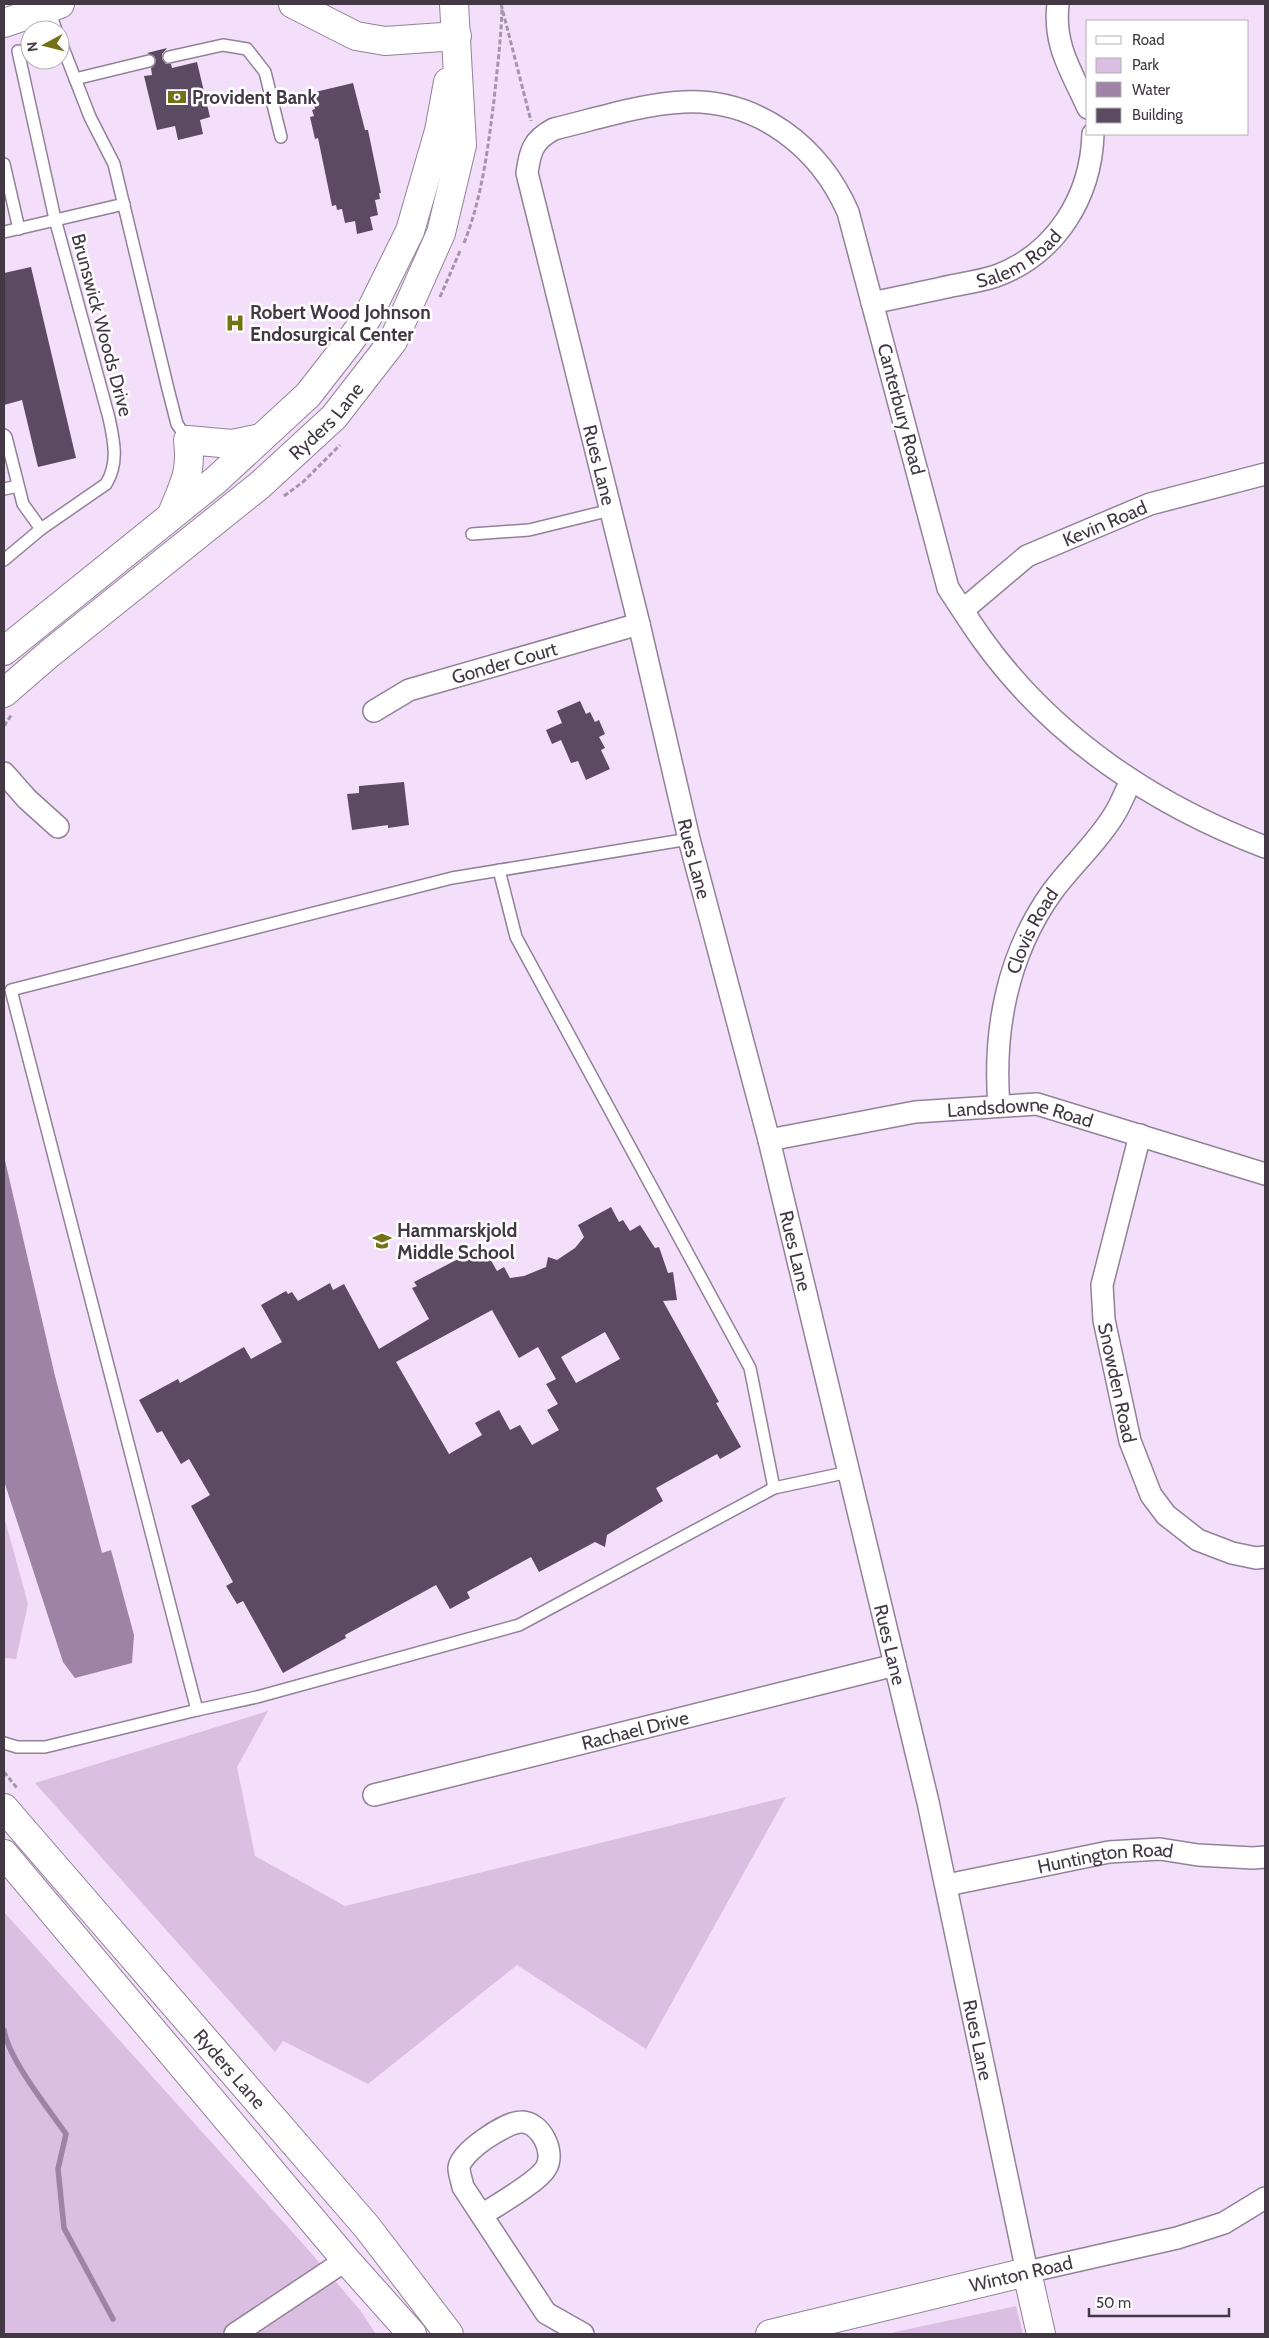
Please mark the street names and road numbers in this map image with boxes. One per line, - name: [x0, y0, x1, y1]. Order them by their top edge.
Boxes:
- street label: Salem Road: [974, 225, 1066, 292]
- street label: Brunswick Woods Drive: [67, 231, 138, 419]
- street label: Canterbury Road: [872, 341, 930, 477]
- street label: Ryders Lane: [284, 378, 368, 464]
- street label: Rues Lane: [578, 422, 621, 508]
- street label: Kevin Road: [1059, 495, 1150, 551]
- street label: Gonder Court: [449, 636, 560, 689]
- street label: Rues Lane: [673, 816, 716, 902]
- street label: Clovis Road: [1001, 883, 1063, 977]
- street label: Landsdowne Road: [946, 1092, 1096, 1132]
- street label: Rues Lane: [775, 1208, 816, 1294]
- street label: Snowden Road: [1093, 1321, 1142, 1445]
- street label: Rues Lane: [869, 1602, 911, 1687]
- street label: Rachael Drive: [579, 1705, 691, 1754]
- street label: Huntington Road: [1035, 1837, 1175, 1878]
- street label: Rues Lane: [958, 1997, 998, 2083]
- street label: Ryders Lane: [189, 2024, 271, 2114]
- street label: Winton Road: [967, 2251, 1075, 2297]

